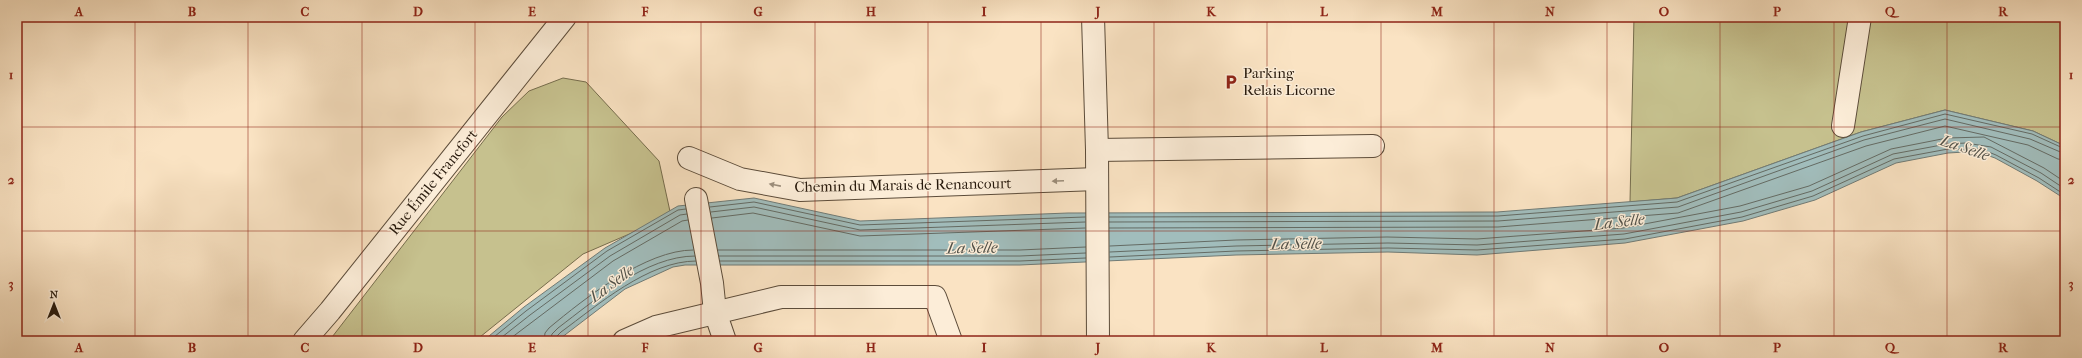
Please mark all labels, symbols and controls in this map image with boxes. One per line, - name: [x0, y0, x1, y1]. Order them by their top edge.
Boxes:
- text: A: [74, 4, 84, 19]
- text: B: [188, 4, 197, 19]
- text: C: [301, 4, 310, 19]
- text: D: [413, 4, 423, 19]
- text: E: [528, 4, 536, 19]
- text: F: [641, 4, 649, 19]
- text: G: [753, 4, 763, 19]
- text: H: [866, 4, 877, 19]
- text: I: [981, 4, 987, 19]
- text: J: [1094, 4, 1101, 20]
- text: K: [1206, 4, 1217, 19]
- text: L: [1320, 4, 1329, 19]
- text: M: [1430, 4, 1443, 19]
- text: N: [1545, 4, 1555, 19]
- text: O: [1659, 4, 1669, 19]
- text: P: [1773, 4, 1781, 19]
- text: Q: [1885, 4, 1900, 19]
- text: R: [1998, 4, 2009, 19]
- place label: Parking Relais Licorne: [1243, 64, 1336, 99]
- text: 1: [9, 67, 14, 82]
- text: 1: [2069, 67, 2074, 82]
- parking icon: Parking Relais Licorne: [1222, 73, 1240, 91]
- street label: Rue Émile Francfort: [385, 125, 482, 239]
- water label: La Selle: [1937, 130, 1992, 165]
- text: 2: [8, 172, 15, 187]
- text: 2: [2068, 172, 2075, 187]
- street label: Chemin du Marais de Renancourt: [794, 174, 1012, 196]
- one-way arrow: [1051, 178, 1064, 184]
- one-way arrow: [769, 182, 781, 188]
- water label: La Selle: [1592, 209, 1646, 234]
- water label: La Selle: [1269, 234, 1322, 253]
- water label: La Selle: [945, 238, 998, 257]
- water label: La Selle: [585, 260, 638, 307]
- text: 3: [8, 276, 14, 292]
- text: 3: [2068, 276, 2074, 292]
- north arrow: [34, 284, 74, 324]
- text: N: [50, 288, 59, 301]
- text: A: [74, 340, 84, 355]
- text: B: [188, 340, 197, 355]
- text: C: [301, 340, 310, 355]
- text: D: [413, 340, 423, 355]
- text: E: [528, 340, 536, 355]
- text: F: [641, 340, 649, 355]
- text: G: [753, 340, 763, 355]
- text: H: [866, 340, 877, 355]
- text: I: [981, 340, 987, 355]
- text: J: [1094, 340, 1101, 356]
- text: K: [1206, 340, 1217, 355]
- text: L: [1320, 340, 1329, 355]
- text: M: [1430, 340, 1443, 355]
- text: N: [1545, 340, 1555, 355]
- text: O: [1659, 340, 1669, 355]
- text: P: [1773, 340, 1781, 355]
- text: Q: [1885, 340, 1900, 355]
- text: R: [1998, 340, 2009, 355]

